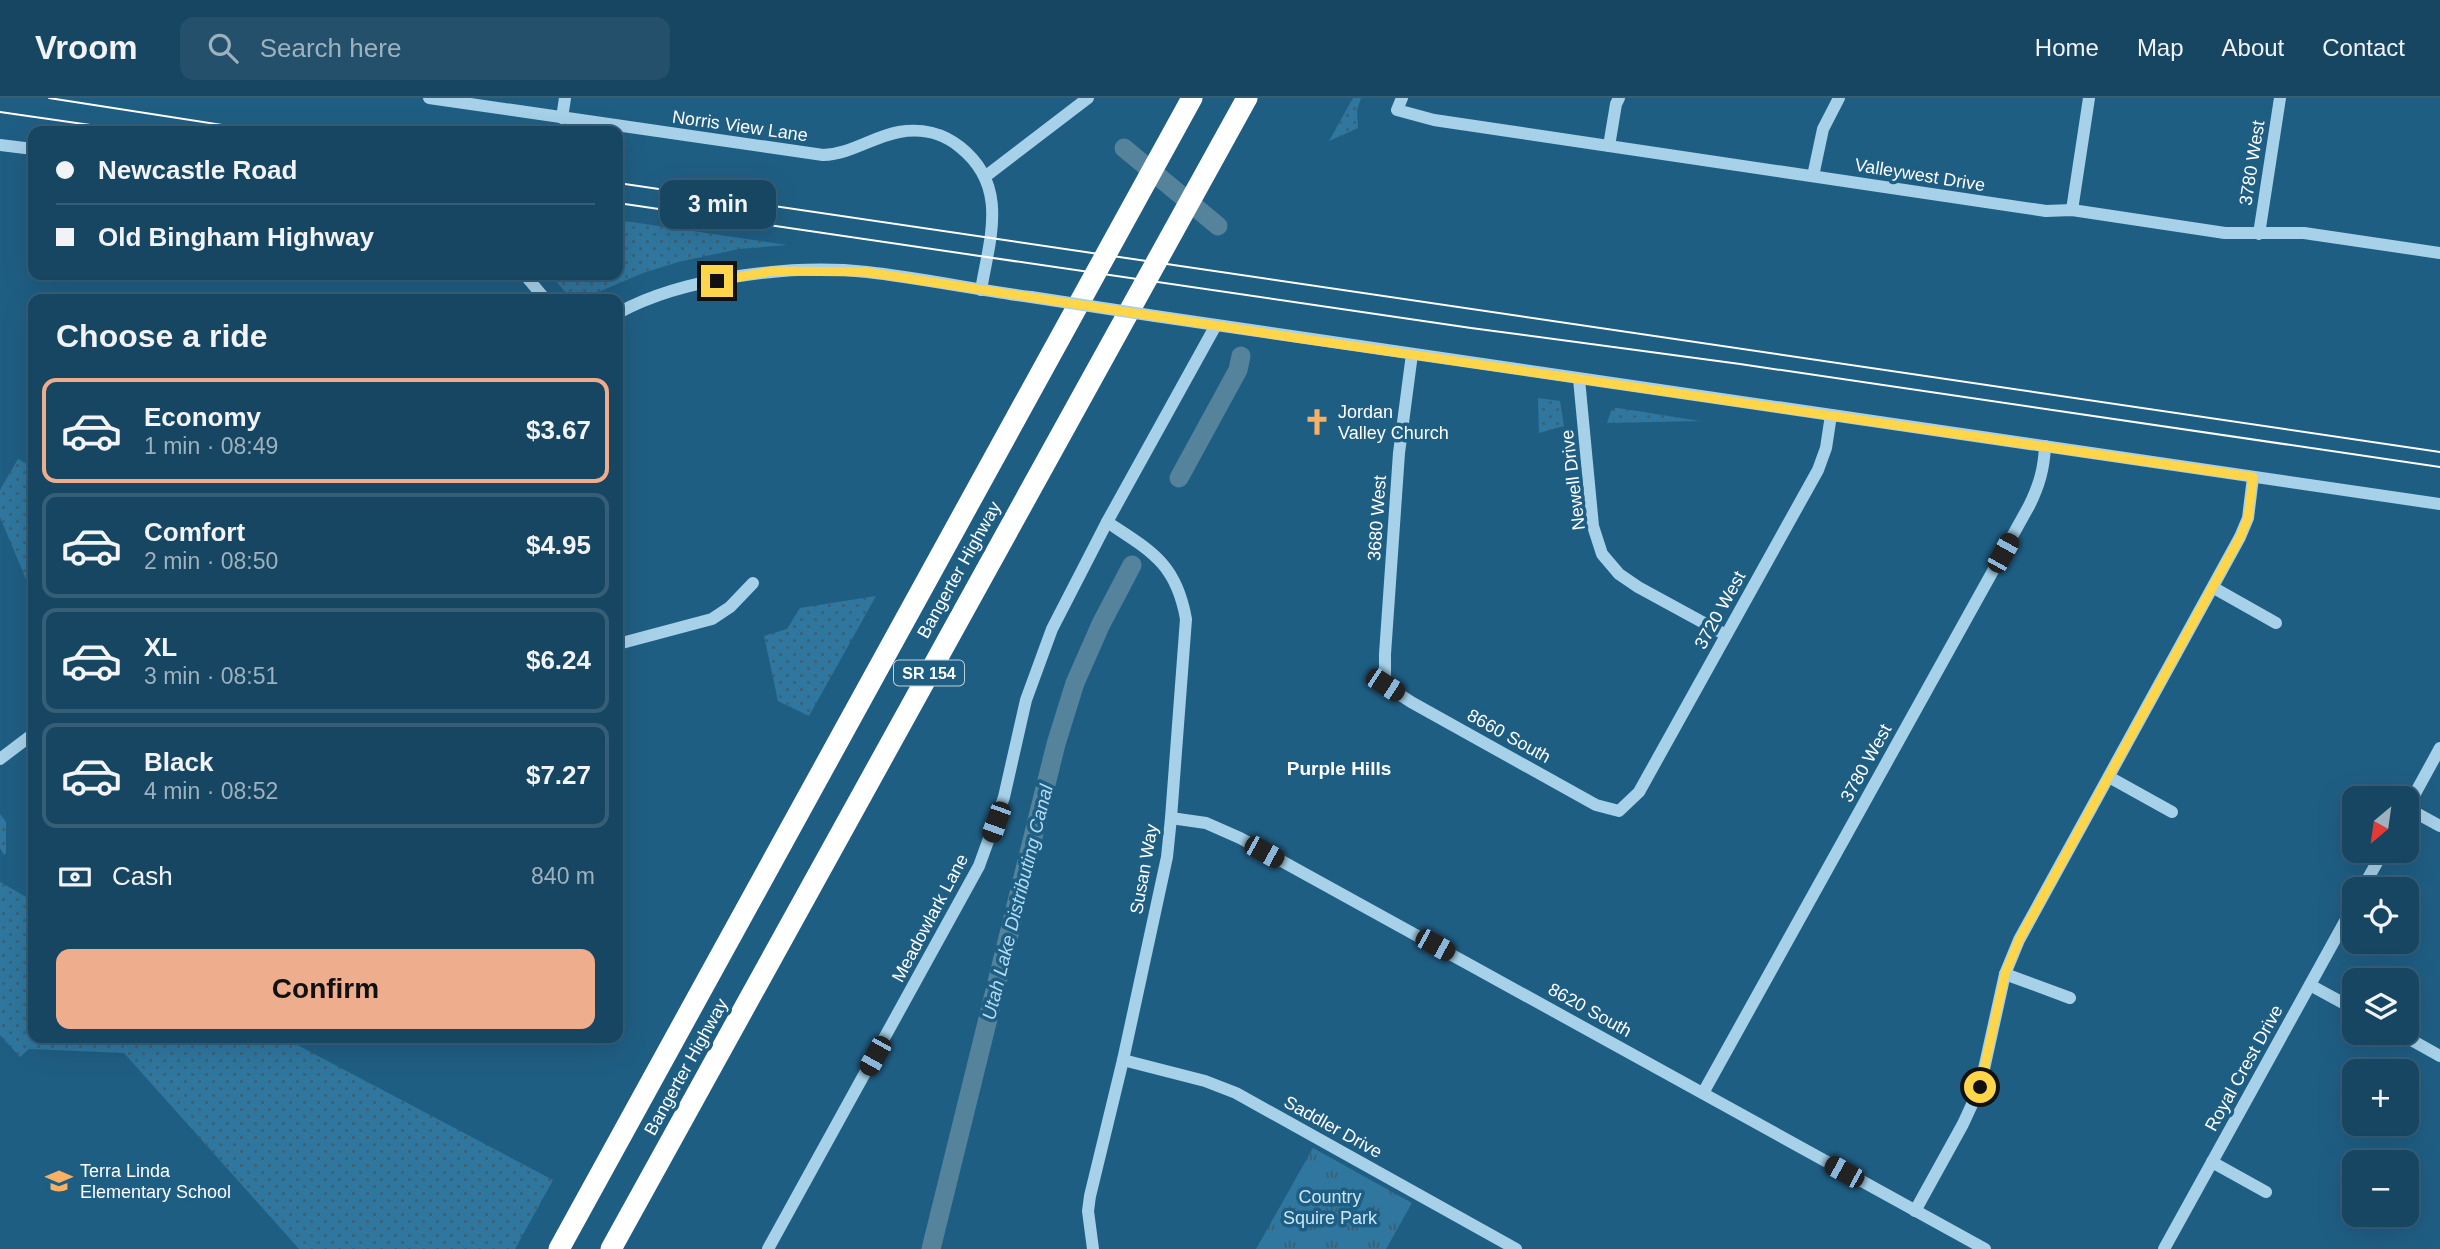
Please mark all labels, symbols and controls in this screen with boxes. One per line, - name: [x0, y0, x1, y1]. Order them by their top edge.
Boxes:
- search box: [180, 17, 670, 80]
- text: Vroom: [35, 29, 138, 66]
- icon: search: [204, 29, 242, 67]
- text: Search here: [260, 33, 401, 63]
- text: Home: [2035, 34, 2099, 61]
- text: Map: [2137, 34, 2184, 61]
- text: About: [2222, 34, 2284, 61]
- text: Contact: [2322, 34, 2405, 61]
- street label: Norris View Lane: [671, 107, 809, 145]
- street label: 3780 West: [2235, 119, 2269, 207]
- text: Newcastle Road: [98, 155, 297, 185]
- street label: Valleywest Drive: [1853, 155, 1987, 195]
- callout: 3 min: [659, 180, 775, 228]
- text: 3 min: [688, 191, 748, 217]
- text: Old Bingham Highway: [98, 222, 374, 252]
- route end: [701, 265, 733, 297]
- text: Choose a ride: [56, 318, 268, 354]
- icon: car: [60, 399, 123, 462]
- text: Economy: [144, 402, 261, 432]
- place label: Jordan Valley Church: [1338, 402, 1449, 443]
- church icon: Jordan Valley Church: [1302, 407, 1332, 437]
- text: $3.67: [526, 415, 591, 445]
- street label: Newell Drive: [1557, 429, 1589, 531]
- text: 1 min · 08:49: [144, 433, 278, 459]
- street label: 3680 West: [1364, 475, 1390, 561]
- street label: Bangerter Highway: [913, 498, 1005, 642]
- icon: car: [60, 514, 123, 577]
- text: Comfort: [144, 517, 245, 547]
- text: $4.95: [526, 530, 591, 560]
- car: [1984, 530, 2023, 576]
- text: 2 min · 08:50: [144, 548, 278, 574]
- street label: 3720 West: [1690, 568, 1750, 652]
- icon: car: [60, 629, 123, 692]
- text: XL: [144, 632, 177, 662]
- text: $6.24: [526, 645, 591, 675]
- road number: SR 154: [894, 660, 964, 686]
- text: 3 min · 08:51: [144, 663, 278, 689]
- car: [1362, 665, 1409, 705]
- street label: 8660 South: [1464, 705, 1554, 767]
- street label: 3780 West: [1836, 721, 1896, 805]
- icon: car: [60, 744, 123, 807]
- text: Black: [144, 747, 213, 777]
- district label: Purple Hills: [1287, 758, 1391, 779]
- text: $7.27: [526, 760, 591, 790]
- text: 4 min · 08:52: [144, 778, 278, 804]
- water label: Utah Lake Distributing Canal: [978, 781, 1057, 1022]
- north arrow: [2342, 786, 2418, 863]
- map controls: [2342, 786, 2419, 1227]
- car: [979, 799, 1014, 845]
- street label: Susan Way: [1126, 822, 1162, 916]
- car: [1241, 833, 1288, 871]
- street label: Meadowlark Lane: [888, 851, 972, 985]
- icon: cash: [56, 858, 94, 896]
- text: Cash: [112, 861, 173, 891]
- text: 840 m: [531, 863, 595, 889]
- button: locate: [2342, 877, 2419, 954]
- car: [1412, 926, 1459, 964]
- button: Confirm: [56, 949, 595, 1029]
- button: layers: [2342, 968, 2419, 1045]
- street label: 8620 South: [1545, 979, 1635, 1041]
- street label: Bangerter Highway: [640, 995, 732, 1139]
- street label: Royal Crest Drive: [2201, 1001, 2287, 1135]
- car: [856, 1033, 895, 1079]
- button: +: [2342, 1059, 2419, 1136]
- route start: [1964, 1071, 1996, 1103]
- street label: Saddler Drive: [1280, 1092, 1386, 1162]
- button: −: [2342, 1150, 2419, 1227]
- car: [1821, 1153, 1868, 1191]
- place label: Terra Linda Elementary School: [80, 1161, 231, 1202]
- school or university icon: Terra Linda Elementary School: [44, 1166, 74, 1196]
- park label: Country Squire Park: [1283, 1187, 1378, 1228]

